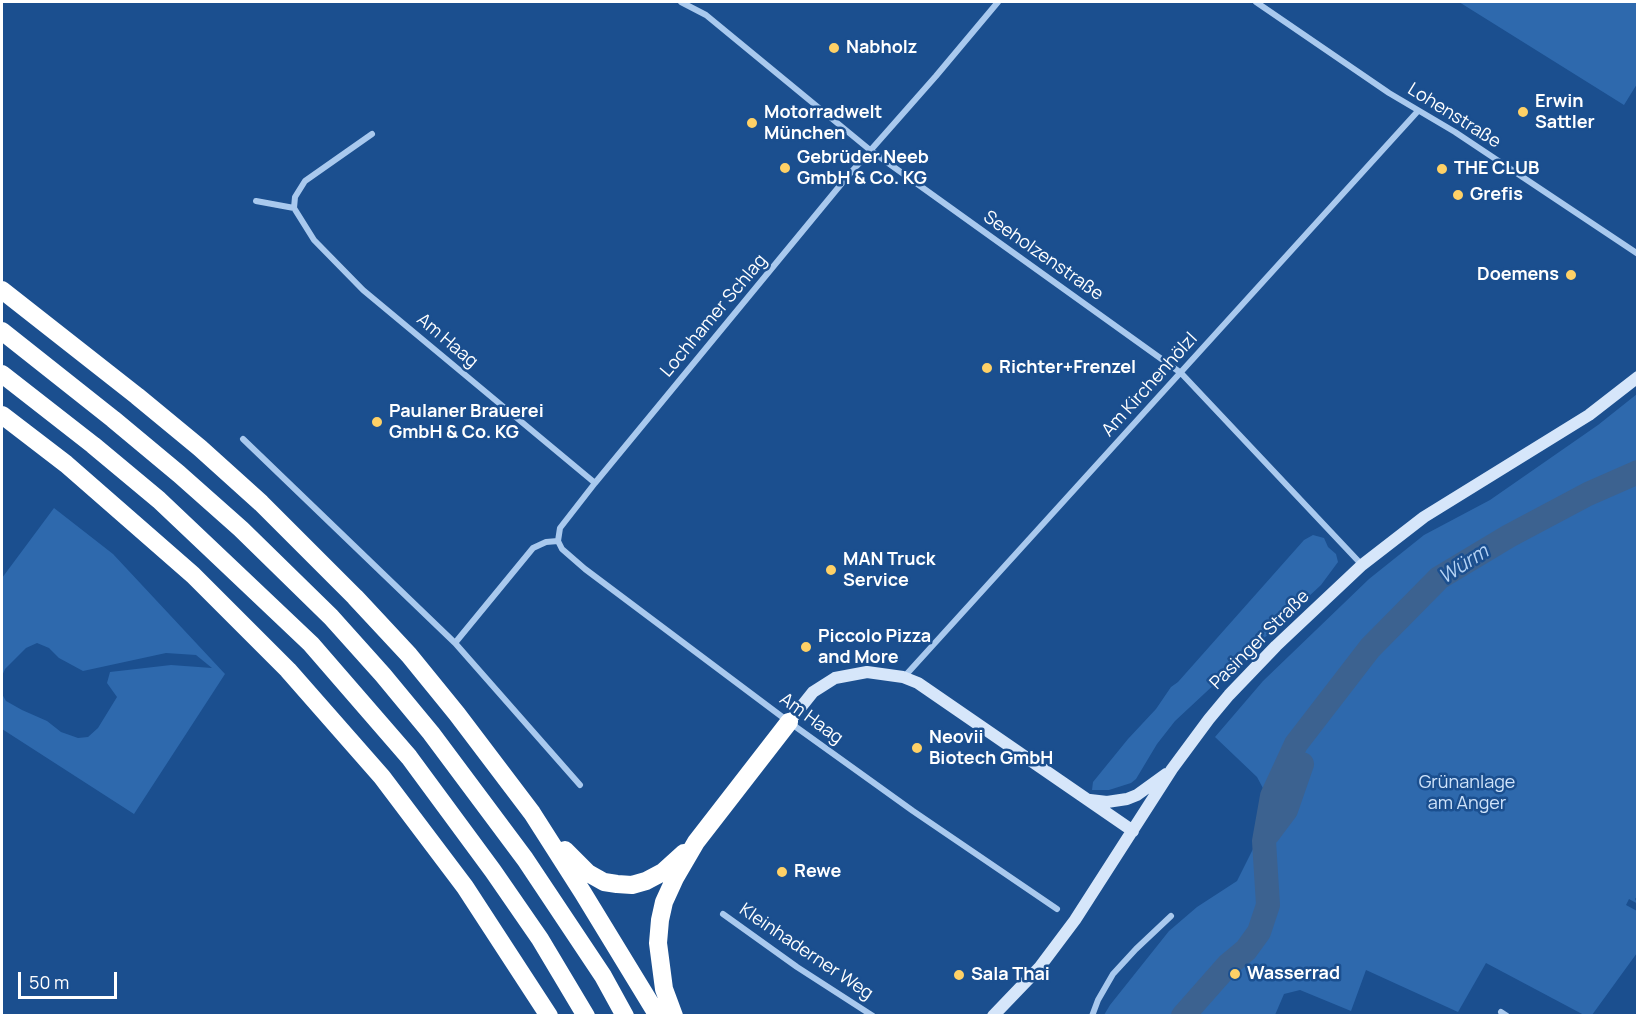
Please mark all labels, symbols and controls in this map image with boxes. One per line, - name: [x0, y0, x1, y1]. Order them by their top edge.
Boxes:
- place label: Nabholz: [846, 37, 917, 59]
- marker: Nabholz: [827, 41, 841, 55]
- street label: Lohenstraße: [1404, 79, 1504, 153]
- place label: Erwin Sattler: [1535, 91, 1595, 134]
- place label: Motorradwelt München: [764, 102, 882, 144]
- marker: Erwin Sattler: [1516, 105, 1530, 119]
- marker: Motorradwelt München: [745, 116, 759, 130]
- place label: Gebrüder Neeb GmbH & Co. KG: [797, 147, 929, 190]
- place label: THE CLUB: [1454, 158, 1539, 180]
- marker: Gebrüder Neeb GmbH & Co. KG: [778, 161, 792, 175]
- marker: THE CLUB: [1435, 162, 1449, 176]
- place label: Grefis: [1470, 184, 1523, 206]
- marker: Grefis: [1451, 188, 1465, 202]
- street label: Seeholzenstraße: [979, 207, 1107, 305]
- street label: Lochhamer Schlag: [656, 250, 772, 382]
- place label: Doemens: [1477, 264, 1559, 286]
- marker: Doemens: [1564, 268, 1578, 282]
- street label: Am Haag: [412, 309, 482, 373]
- street label: Am Kirchenhölzl: [1098, 329, 1202, 441]
- place label: Richter+Frenzel: [999, 357, 1136, 379]
- marker: Richter+Frenzel: [980, 361, 994, 375]
- place label: Paulaner Brauerei GmbH & Co. KG: [389, 401, 544, 444]
- marker: Paulaner Brauerei GmbH & Co. KG: [370, 415, 384, 429]
- water label: Würm: [1435, 540, 1493, 590]
- place label: MAN Truck Service: [843, 549, 935, 592]
- marker: MAN Truck Service: [824, 563, 838, 577]
- street label: Pasinger Straße: [1206, 586, 1314, 694]
- place label: Piccolo Pizza and More: [818, 626, 931, 668]
- marker: Piccolo Pizza and More: [799, 640, 813, 654]
- street label: Am Haag: [775, 689, 847, 749]
- place label: Neovii Biotech GmbH: [929, 727, 1053, 770]
- marker: Neovii Biotech GmbH: [910, 741, 924, 755]
- park label: Grünanlage am Anger: [1419, 772, 1515, 814]
- place label: Rewe: [794, 861, 841, 883]
- marker: Rewe: [775, 865, 789, 879]
- street label: Kleinhaderner Weg: [735, 899, 877, 1005]
- scale bar: [21, 960, 120, 998]
- place label: Wasserrad: [1247, 963, 1340, 985]
- place label: Sala Thai: [971, 964, 1050, 986]
- marker: Wasserrad: [1228, 967, 1242, 981]
- marker: Sala Thai: [952, 968, 966, 982]
- text: 50 m: [29, 970, 69, 994]

